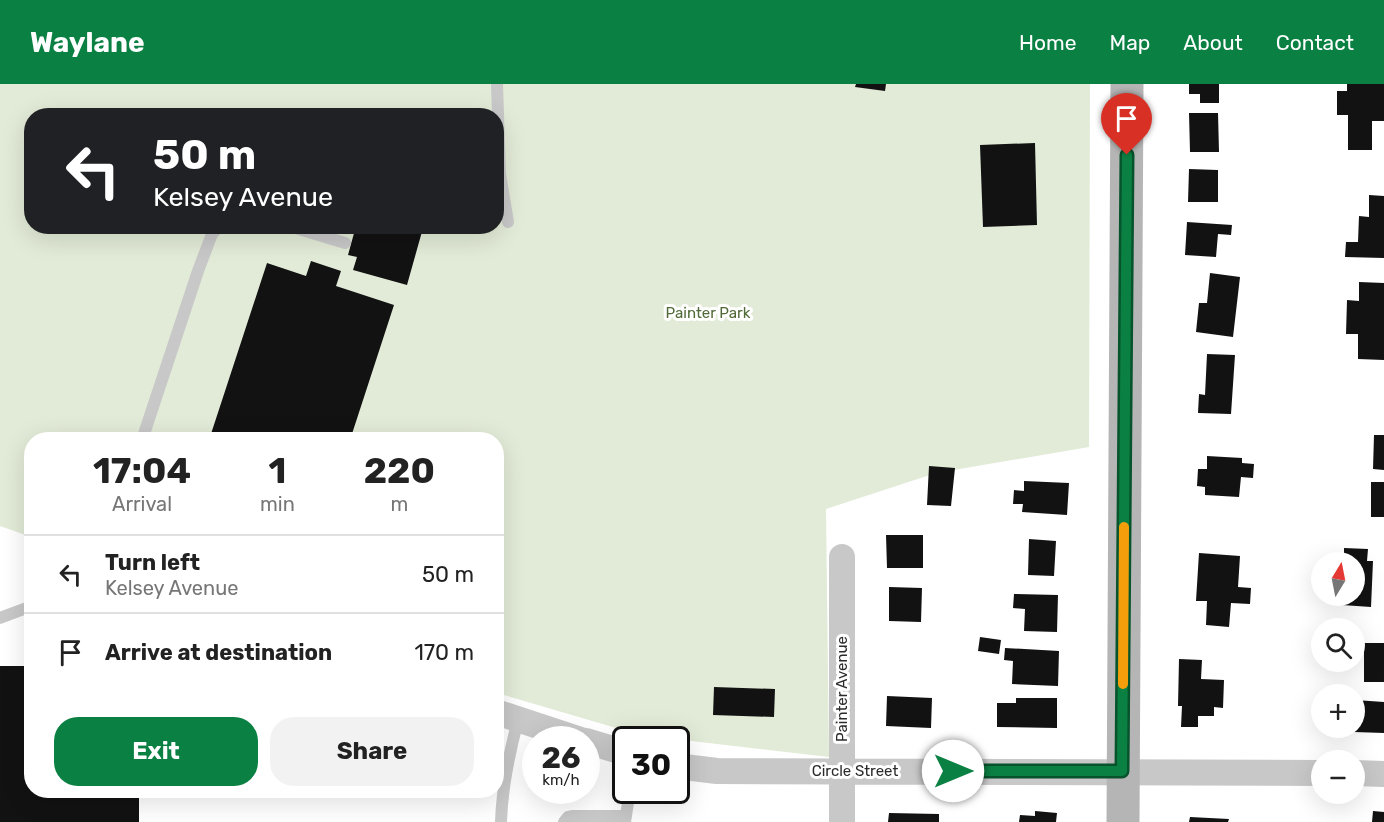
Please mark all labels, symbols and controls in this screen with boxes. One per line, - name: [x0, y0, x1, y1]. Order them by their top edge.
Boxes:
- text: Waylane: [30, 26, 145, 59]
- text: Home: [1019, 30, 1076, 55]
- text: Map: [1109, 30, 1150, 55]
- text: About: [1183, 30, 1243, 55]
- text: Contact: [1276, 30, 1354, 55]
- pin: [1101, 93, 1152, 155]
- icon: arrive: [1110, 102, 1143, 135]
- text: 50 m: [153, 130, 256, 180]
- icon: left: [54, 132, 132, 210]
- text: Kelsey Avenue: [153, 181, 333, 213]
- park label: Painter Park: [666, 304, 751, 322]
- text: 17:04: [93, 449, 191, 492]
- text: 1: [268, 449, 286, 492]
- text: 220: [364, 449, 435, 492]
- text: Arrival: [112, 492, 172, 516]
- text: min: [260, 492, 295, 516]
- text: m: [390, 492, 408, 516]
- text: Turn left: [105, 549, 200, 576]
- north arrow: [1311, 552, 1365, 606]
- map controls: [1311, 552, 1365, 804]
- icon: left: [54, 558, 87, 591]
- text: 50 m: [422, 561, 474, 588]
- text: Kelsey Avenue: [105, 576, 238, 600]
- button: search: [1311, 618, 1365, 672]
- icon: arrive: [54, 636, 87, 669]
- street label: Painter Avenue: [833, 636, 851, 742]
- text: Arrive at destination: [105, 639, 332, 666]
- text: 170 m: [414, 639, 474, 666]
- button: +: [1311, 684, 1365, 738]
- button: Exit: [54, 717, 258, 786]
- button: Share: [270, 717, 474, 786]
- speed limit sign: 30: [612, 726, 690, 804]
- position arrow: [921, 739, 985, 803]
- text: 26: [541, 740, 581, 776]
- button: −: [1311, 750, 1365, 804]
- street label: Circle Street: [812, 762, 898, 780]
- text: km/h: [542, 771, 580, 789]

